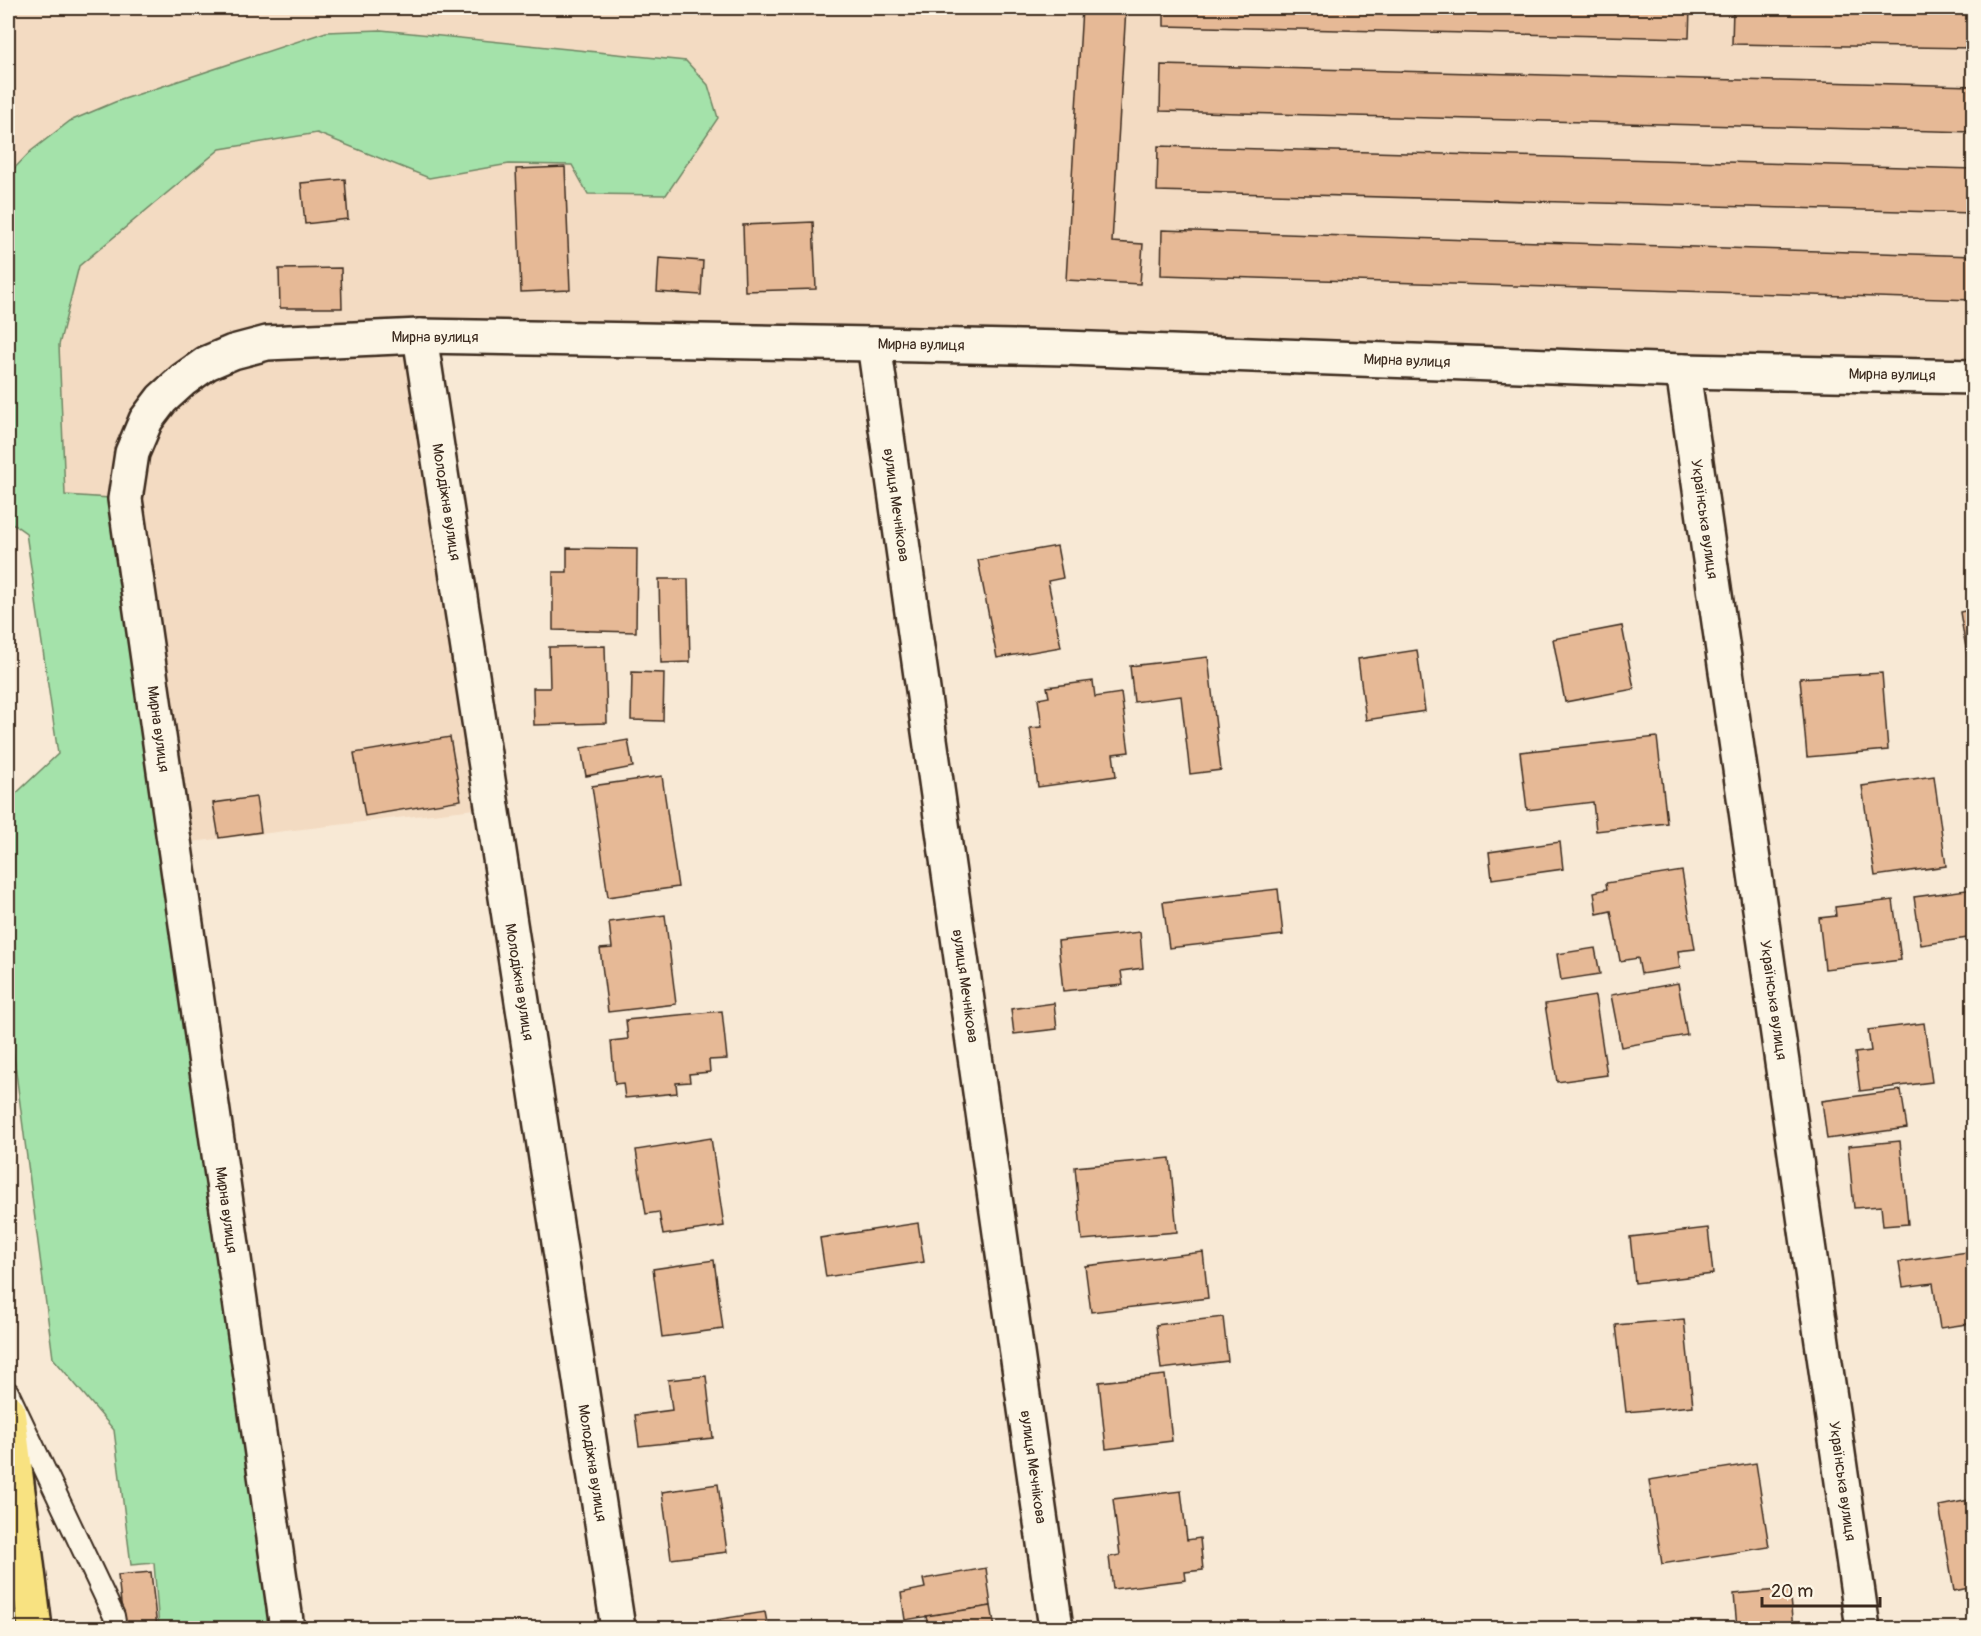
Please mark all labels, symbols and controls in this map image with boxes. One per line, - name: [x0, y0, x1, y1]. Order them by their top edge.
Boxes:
- street label: Мирна вулиця: [391, 328, 479, 347]
- street label: Мирна вулиця: [877, 335, 965, 355]
- street label: Мирна вулиця: [1363, 350, 1451, 372]
- street label: Мирна вулиця: [1848, 365, 1936, 385]
- street label: Молодіжна вулиця: [427, 442, 465, 562]
- street label: вулиця Мечнікова: [879, 447, 913, 563]
- street label: Українська вулиця: [1686, 458, 1722, 580]
- street label: Мирна вулиця: [143, 685, 173, 773]
- street label: Молодіжна вулиця: [500, 922, 538, 1042]
- street label: вулиця Мечнікова: [948, 928, 982, 1044]
- street label: Українська вулиця: [1755, 939, 1791, 1061]
- street label: Мирна вулиця: [211, 1166, 241, 1254]
- street label: Молодіжна вулиця: [573, 1403, 611, 1523]
- street label: вулиця Мечнікова: [1016, 1409, 1050, 1525]
- street label: Українська вулиця: [1824, 1420, 1860, 1542]
- scale bar: [1762, 1570, 1880, 1608]
- text: 20 m: [1771, 1580, 1813, 1603]

